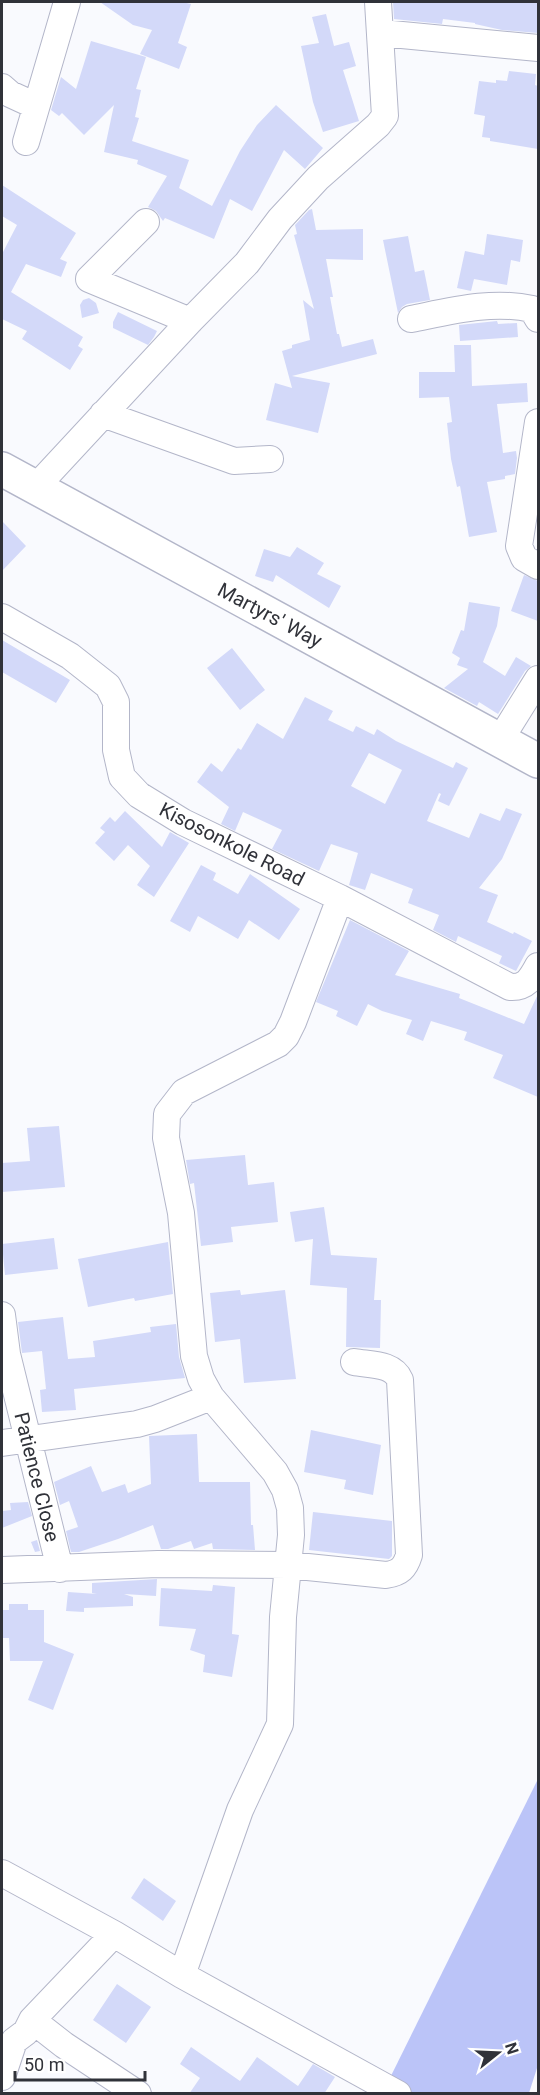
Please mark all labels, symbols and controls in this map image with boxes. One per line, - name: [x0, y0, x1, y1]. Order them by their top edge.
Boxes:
- street label: Martyrs' Way: [214, 577, 327, 653]
- street label: Kisosonkole Road: [155, 797, 309, 891]
- street label: Patience Close: [9, 1410, 65, 1544]
- north arrow: [468, 2023, 528, 2083]
- text: N: [501, 2040, 523, 2057]
- scale bar: [15, 2044, 146, 2082]
- text: 50 m: [24, 2054, 64, 2075]

